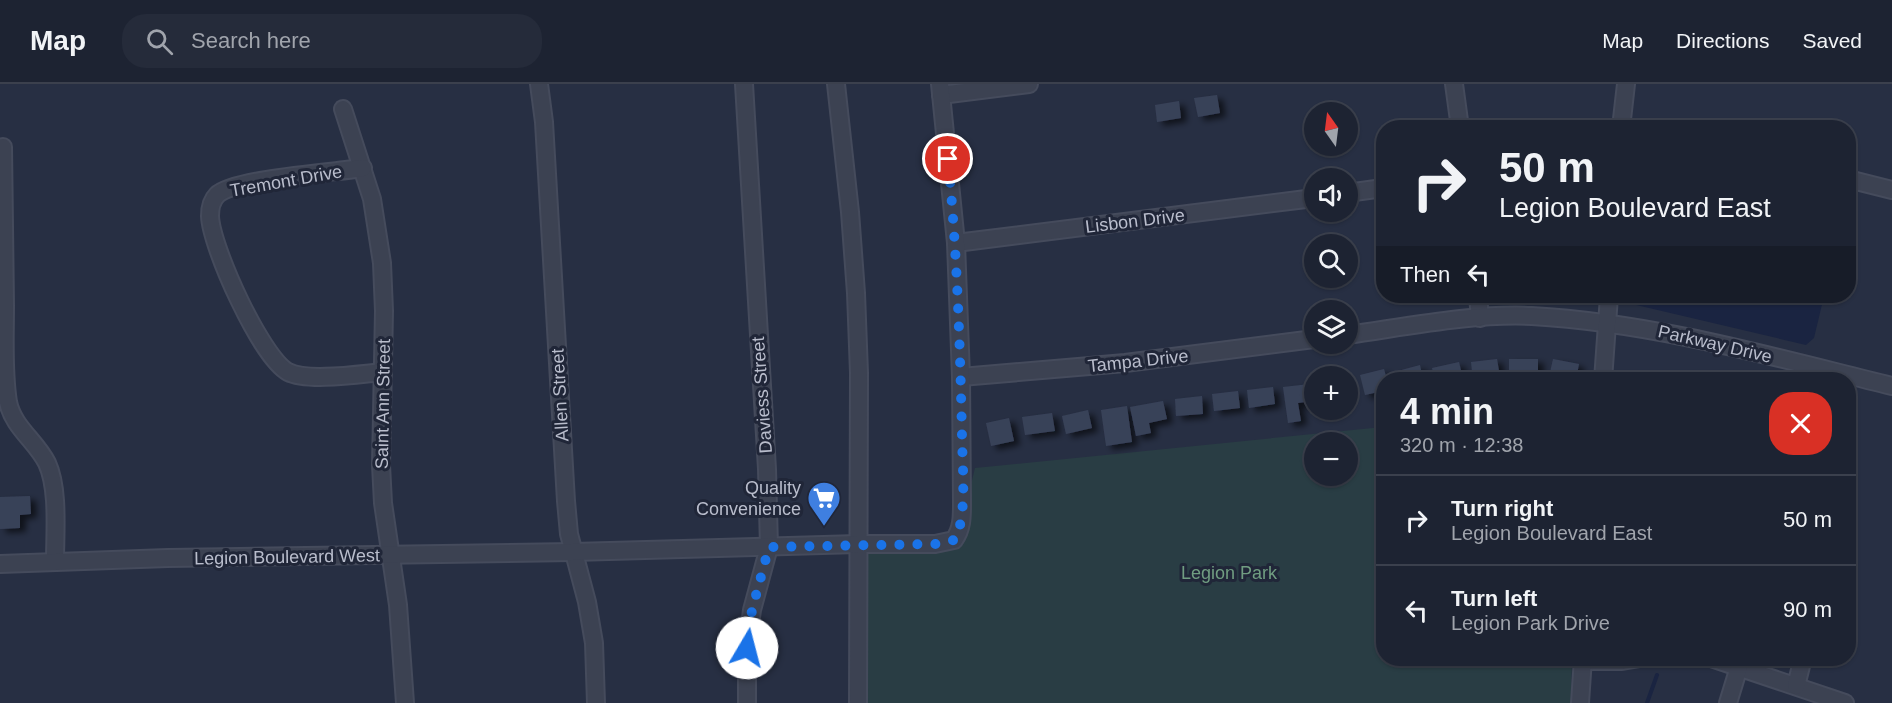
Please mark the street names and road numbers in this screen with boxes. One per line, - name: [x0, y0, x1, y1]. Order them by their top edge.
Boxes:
- street label: Tremont Drive: [228, 161, 344, 201]
- street label: Lisbon Drive: [1084, 205, 1186, 237]
- street label: Parkway Drive: [1656, 321, 1774, 367]
- street label: Daviess Street: [748, 336, 776, 454]
- street label: Saint Ann Street: [372, 339, 394, 469]
- street label: Tampa Drive: [1087, 346, 1189, 376]
- street label: Allen Street: [548, 348, 572, 442]
- street label: Legion Boulevard West: [194, 545, 380, 569]

